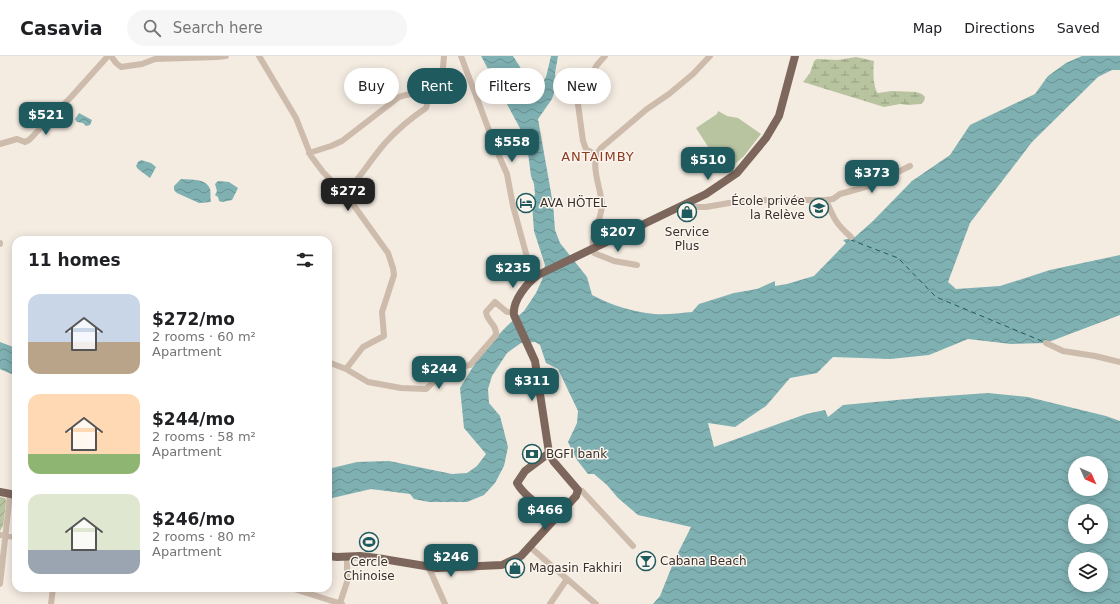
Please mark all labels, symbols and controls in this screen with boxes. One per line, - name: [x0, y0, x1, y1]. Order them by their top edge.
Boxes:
- search box: [127, 10, 407, 46]
- text: Casavia: [20, 17, 103, 39]
- icon: search: [141, 17, 163, 39]
- text: Search here: [173, 19, 263, 37]
- text: Map: [913, 20, 942, 36]
- text: Directions: [964, 20, 1035, 36]
- text: Saved: [1057, 20, 1100, 36]
- chip: Buy: [344, 68, 399, 104]
- chip: Rent: [407, 68, 467, 104]
- chip: Filters: [475, 68, 545, 104]
- chip: New: [553, 68, 611, 104]
- pin: $521: [22, 102, 70, 136]
- text: $521: [28, 107, 64, 122]
- pin: $558: [488, 129, 536, 163]
- text: $558: [494, 134, 530, 149]
- pin: $510: [684, 147, 732, 181]
- district label: ANTAIMBY: [561, 149, 635, 164]
- text: $510: [690, 152, 726, 167]
- pin: $373: [848, 160, 896, 194]
- text: $373: [854, 165, 890, 180]
- pin: $272: [324, 178, 372, 212]
- text: $272: [330, 183, 366, 198]
- hotel icon: AVA HÖTEL: [515, 192, 537, 214]
- place label: École privée la Relève: [731, 193, 805, 222]
- place label: AVA HÖTEL: [540, 194, 607, 210]
- school or university icon: École privée la Relève: [808, 197, 830, 219]
- shop icon: Service Plus: [676, 201, 698, 223]
- pin: $207: [594, 219, 642, 253]
- text: $207: [600, 224, 636, 239]
- place label: Service Plus: [665, 225, 709, 253]
- icon: filters: [294, 249, 316, 271]
- text: 11 homes: [28, 250, 121, 270]
- pin: $235: [489, 255, 537, 289]
- text: $235: [495, 260, 531, 275]
- text: $272/mo: [152, 309, 235, 329]
- icon: home: [60, 310, 108, 358]
- text: 2 rooms · 60 m²: [152, 329, 256, 344]
- text: Apartment: [152, 344, 222, 359]
- pin: $244: [415, 356, 463, 390]
- text: $244: [421, 361, 457, 376]
- pin: $311: [508, 368, 556, 402]
- text: $311: [514, 373, 550, 388]
- text: $244/mo: [152, 409, 235, 429]
- icon: home: [60, 410, 108, 458]
- text: 2 rooms · 58 m²: [152, 429, 256, 444]
- bank icon: BGFI bank: [521, 443, 543, 465]
- text: Apartment: [152, 444, 222, 459]
- place label: BGFI bank: [546, 447, 607, 461]
- north arrow: [1068, 456, 1108, 496]
- map controls: [1068, 456, 1108, 592]
- pin: $466: [521, 497, 569, 531]
- text: $466: [527, 502, 563, 517]
- button: locate: [1068, 504, 1108, 544]
- text: $246/mo: [152, 509, 235, 529]
- icon: home: [60, 510, 108, 558]
- text: 2 rooms · 80 m²: [152, 529, 256, 544]
- sports icon: Cercle Chinoise: [358, 531, 380, 553]
- text: Apartment: [152, 544, 222, 559]
- pin: $246: [427, 544, 475, 578]
- text: $246: [433, 549, 469, 564]
- bar icon: Cabana Beach: [635, 550, 657, 572]
- button: layers: [1068, 552, 1108, 592]
- place label: Cabana Beach: [660, 554, 747, 568]
- place label: Cercle Chinoise: [343, 555, 395, 583]
- shop icon: Magasin Fakhiri: [504, 557, 526, 579]
- place label: Magasin Fakhiri: [529, 561, 622, 575]

